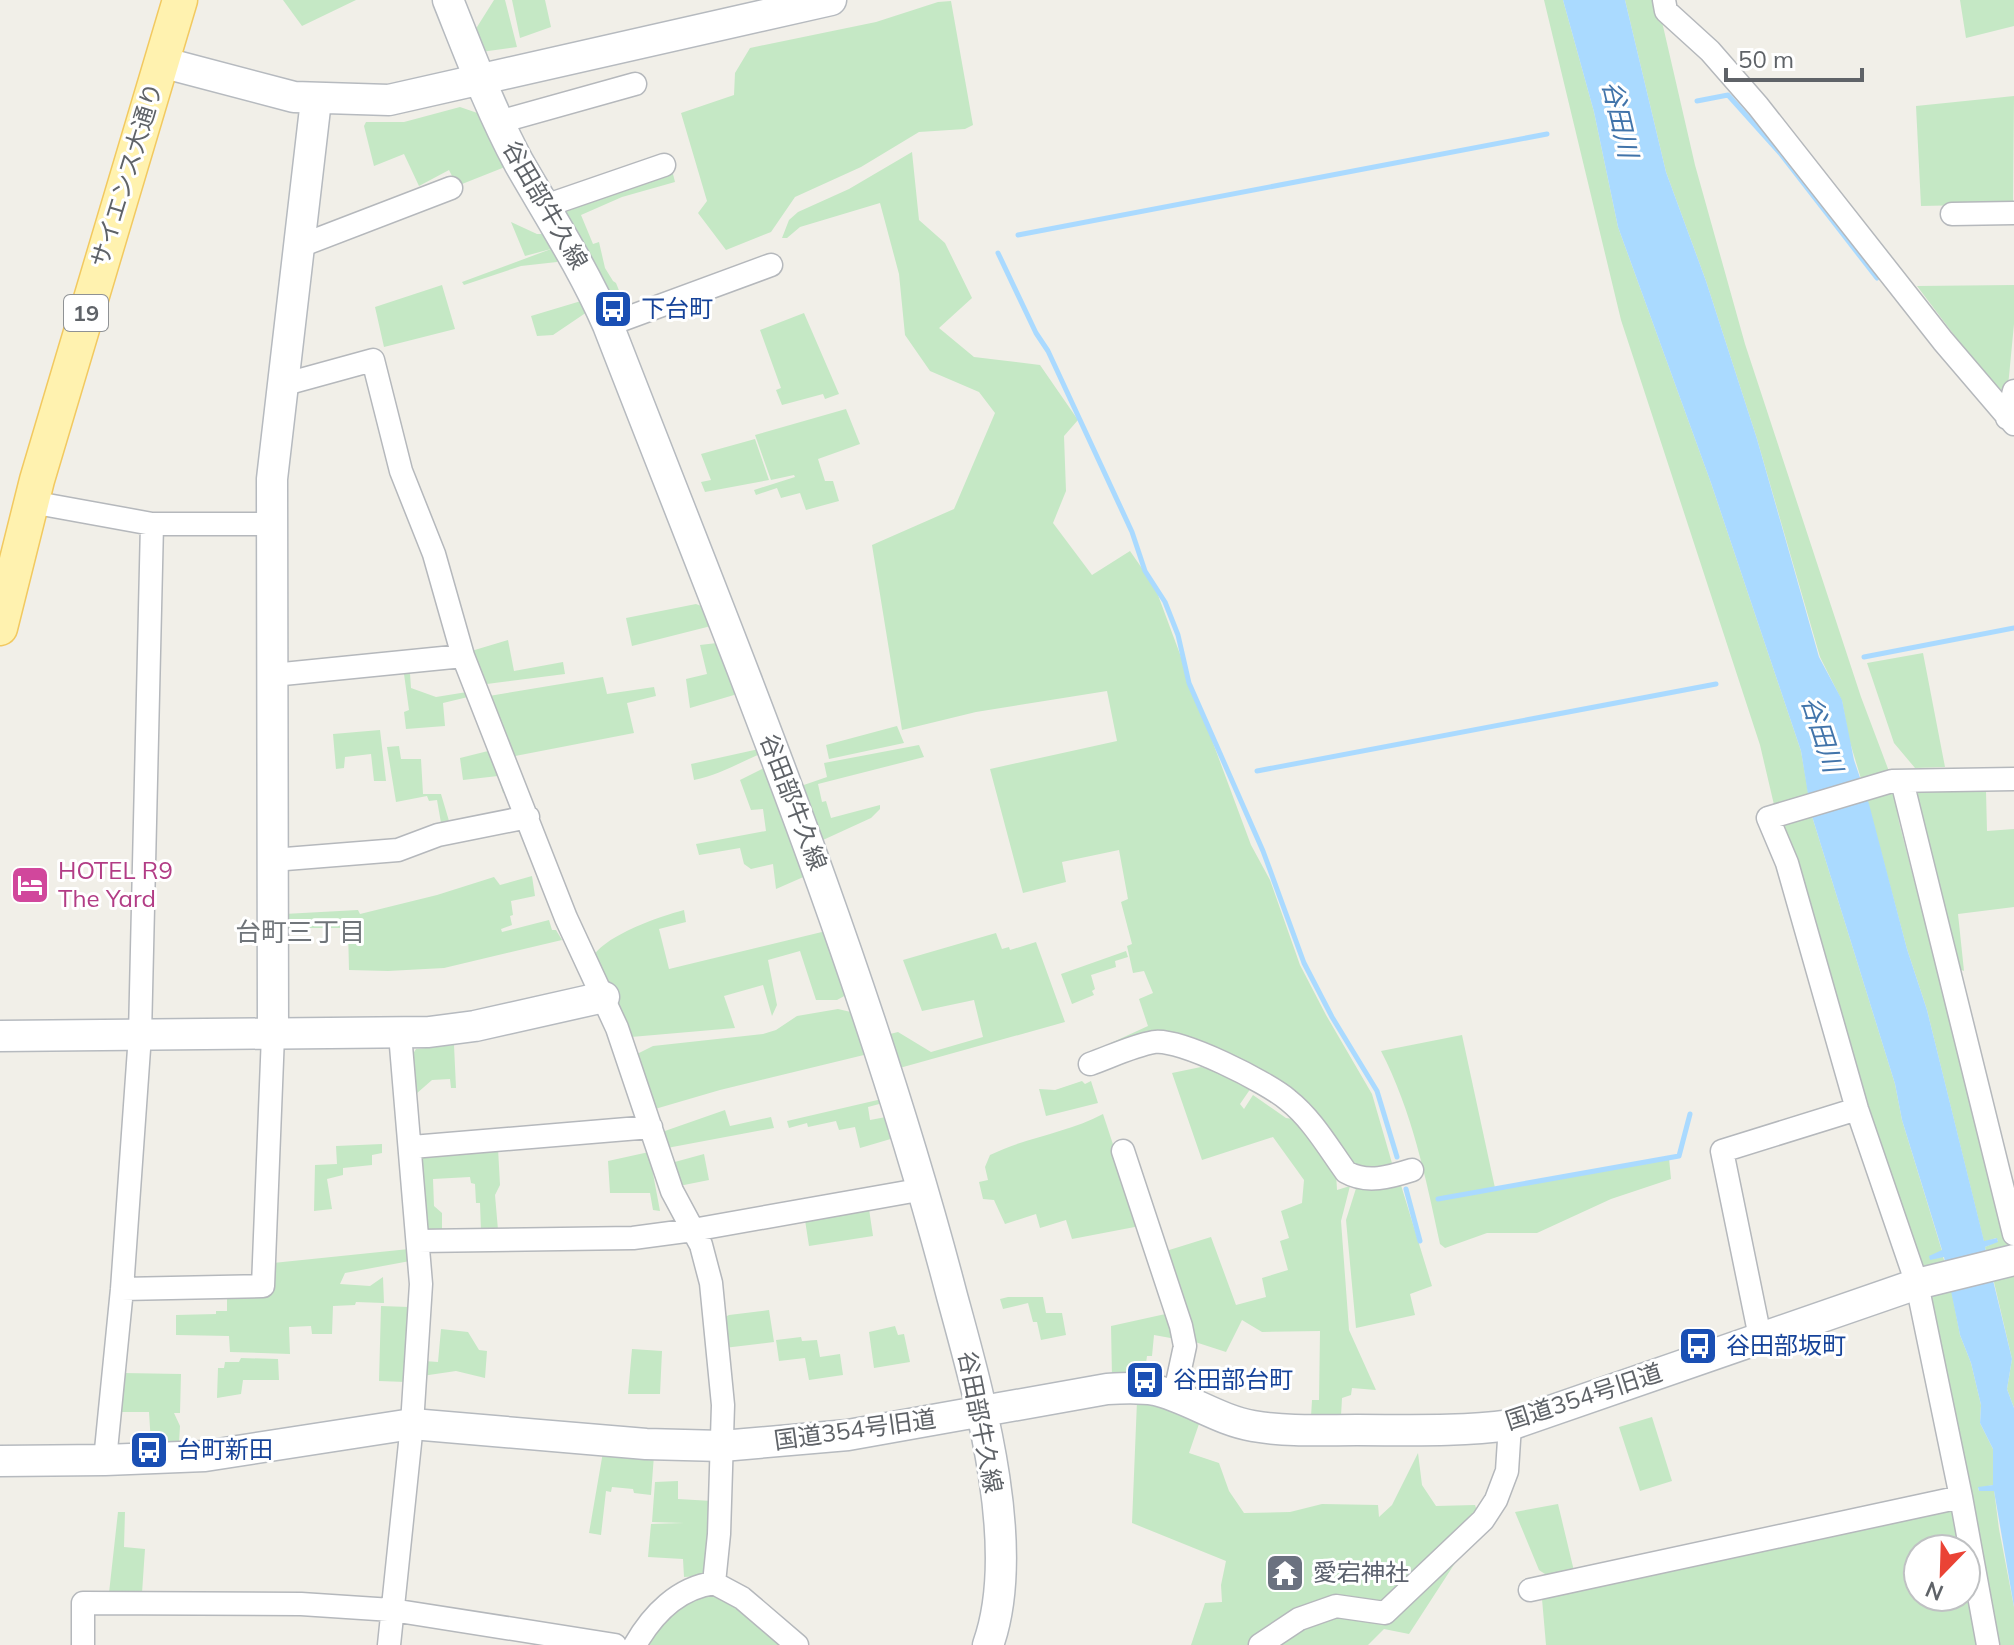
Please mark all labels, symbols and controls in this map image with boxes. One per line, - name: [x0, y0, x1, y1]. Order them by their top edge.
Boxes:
- scale bar: [1726, 32, 1862, 82]
- text: 50 m: [1738, 44, 1794, 74]
- water label: 谷田川: [1596, 77, 1646, 164]
- street label: サイエンス大通り: [84, 79, 168, 271]
- street label: 谷田部牛久線: [497, 135, 595, 274]
- bus stop icon: 下台町: [592, 288, 634, 330]
- place label: 下台町: [641, 293, 713, 323]
- road number: 19: [64, 295, 108, 331]
- water label: 谷田川: [1795, 692, 1851, 779]
- street label: 谷田部牛久線: [754, 729, 834, 874]
- place label: HOTEL R9 The Yard: [58, 855, 173, 913]
- hotel icon: HOTEL R9 The Yard: [9, 864, 51, 906]
- district label: 台町三丁目: [235, 915, 365, 948]
- bus stop icon: 谷田部坂町: [1677, 1325, 1719, 1367]
- place label: 谷田部坂町: [1726, 1330, 1846, 1360]
- street label: 谷田部牛久線: [953, 1348, 1009, 1495]
- street label: 国道354号旧道: [1501, 1357, 1666, 1436]
- bus stop icon: 谷田部台町: [1124, 1359, 1166, 1401]
- place label: 谷田部台町: [1173, 1364, 1293, 1394]
- street label: 国道354号旧道: [772, 1403, 938, 1455]
- bus stop icon: 台町新田: [128, 1429, 170, 1471]
- place label: 台町新田: [177, 1434, 273, 1464]
- north arrow: [1902, 1533, 1982, 1613]
- temple icon: 愛宕神社: [1264, 1552, 1306, 1594]
- place label: 愛宕神社: [1313, 1557, 1409, 1587]
- text: N: [1921, 1575, 1947, 1608]

